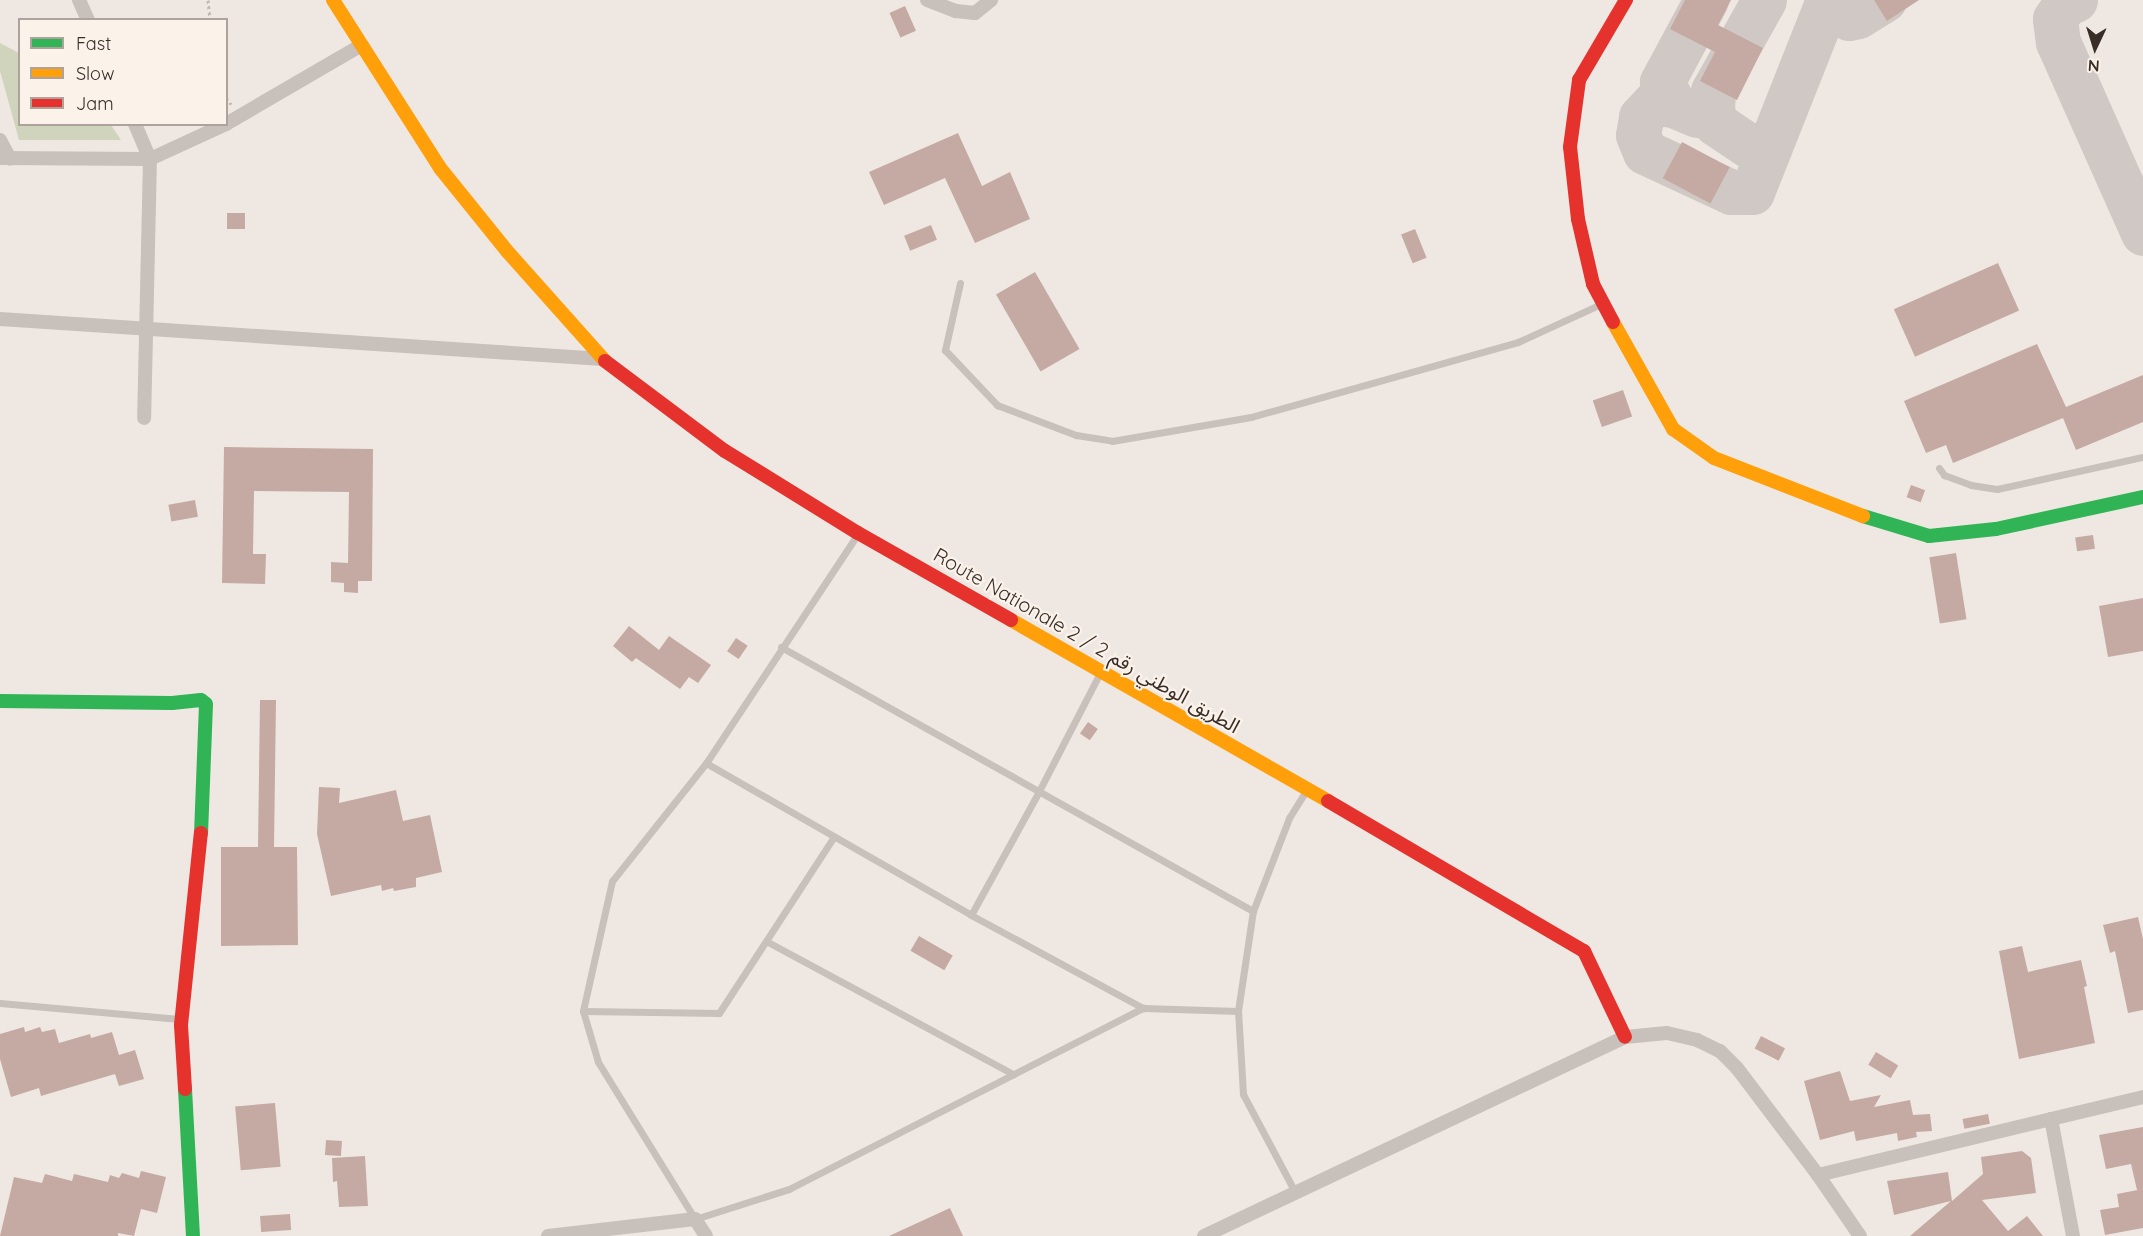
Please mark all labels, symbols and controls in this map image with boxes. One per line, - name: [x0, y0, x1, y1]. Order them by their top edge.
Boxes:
- legend: [18, 18, 228, 126]
- north arrow: [2065, 18, 2125, 78]
- text: Fast: [76, 32, 111, 55]
- text: N: [2087, 56, 2100, 76]
- text: Slow: [76, 62, 114, 85]
- text: Jam: [76, 92, 114, 115]
- street label: Route Nationale 2 / الطريق الوطني رقم 2: [930, 542, 1244, 738]

